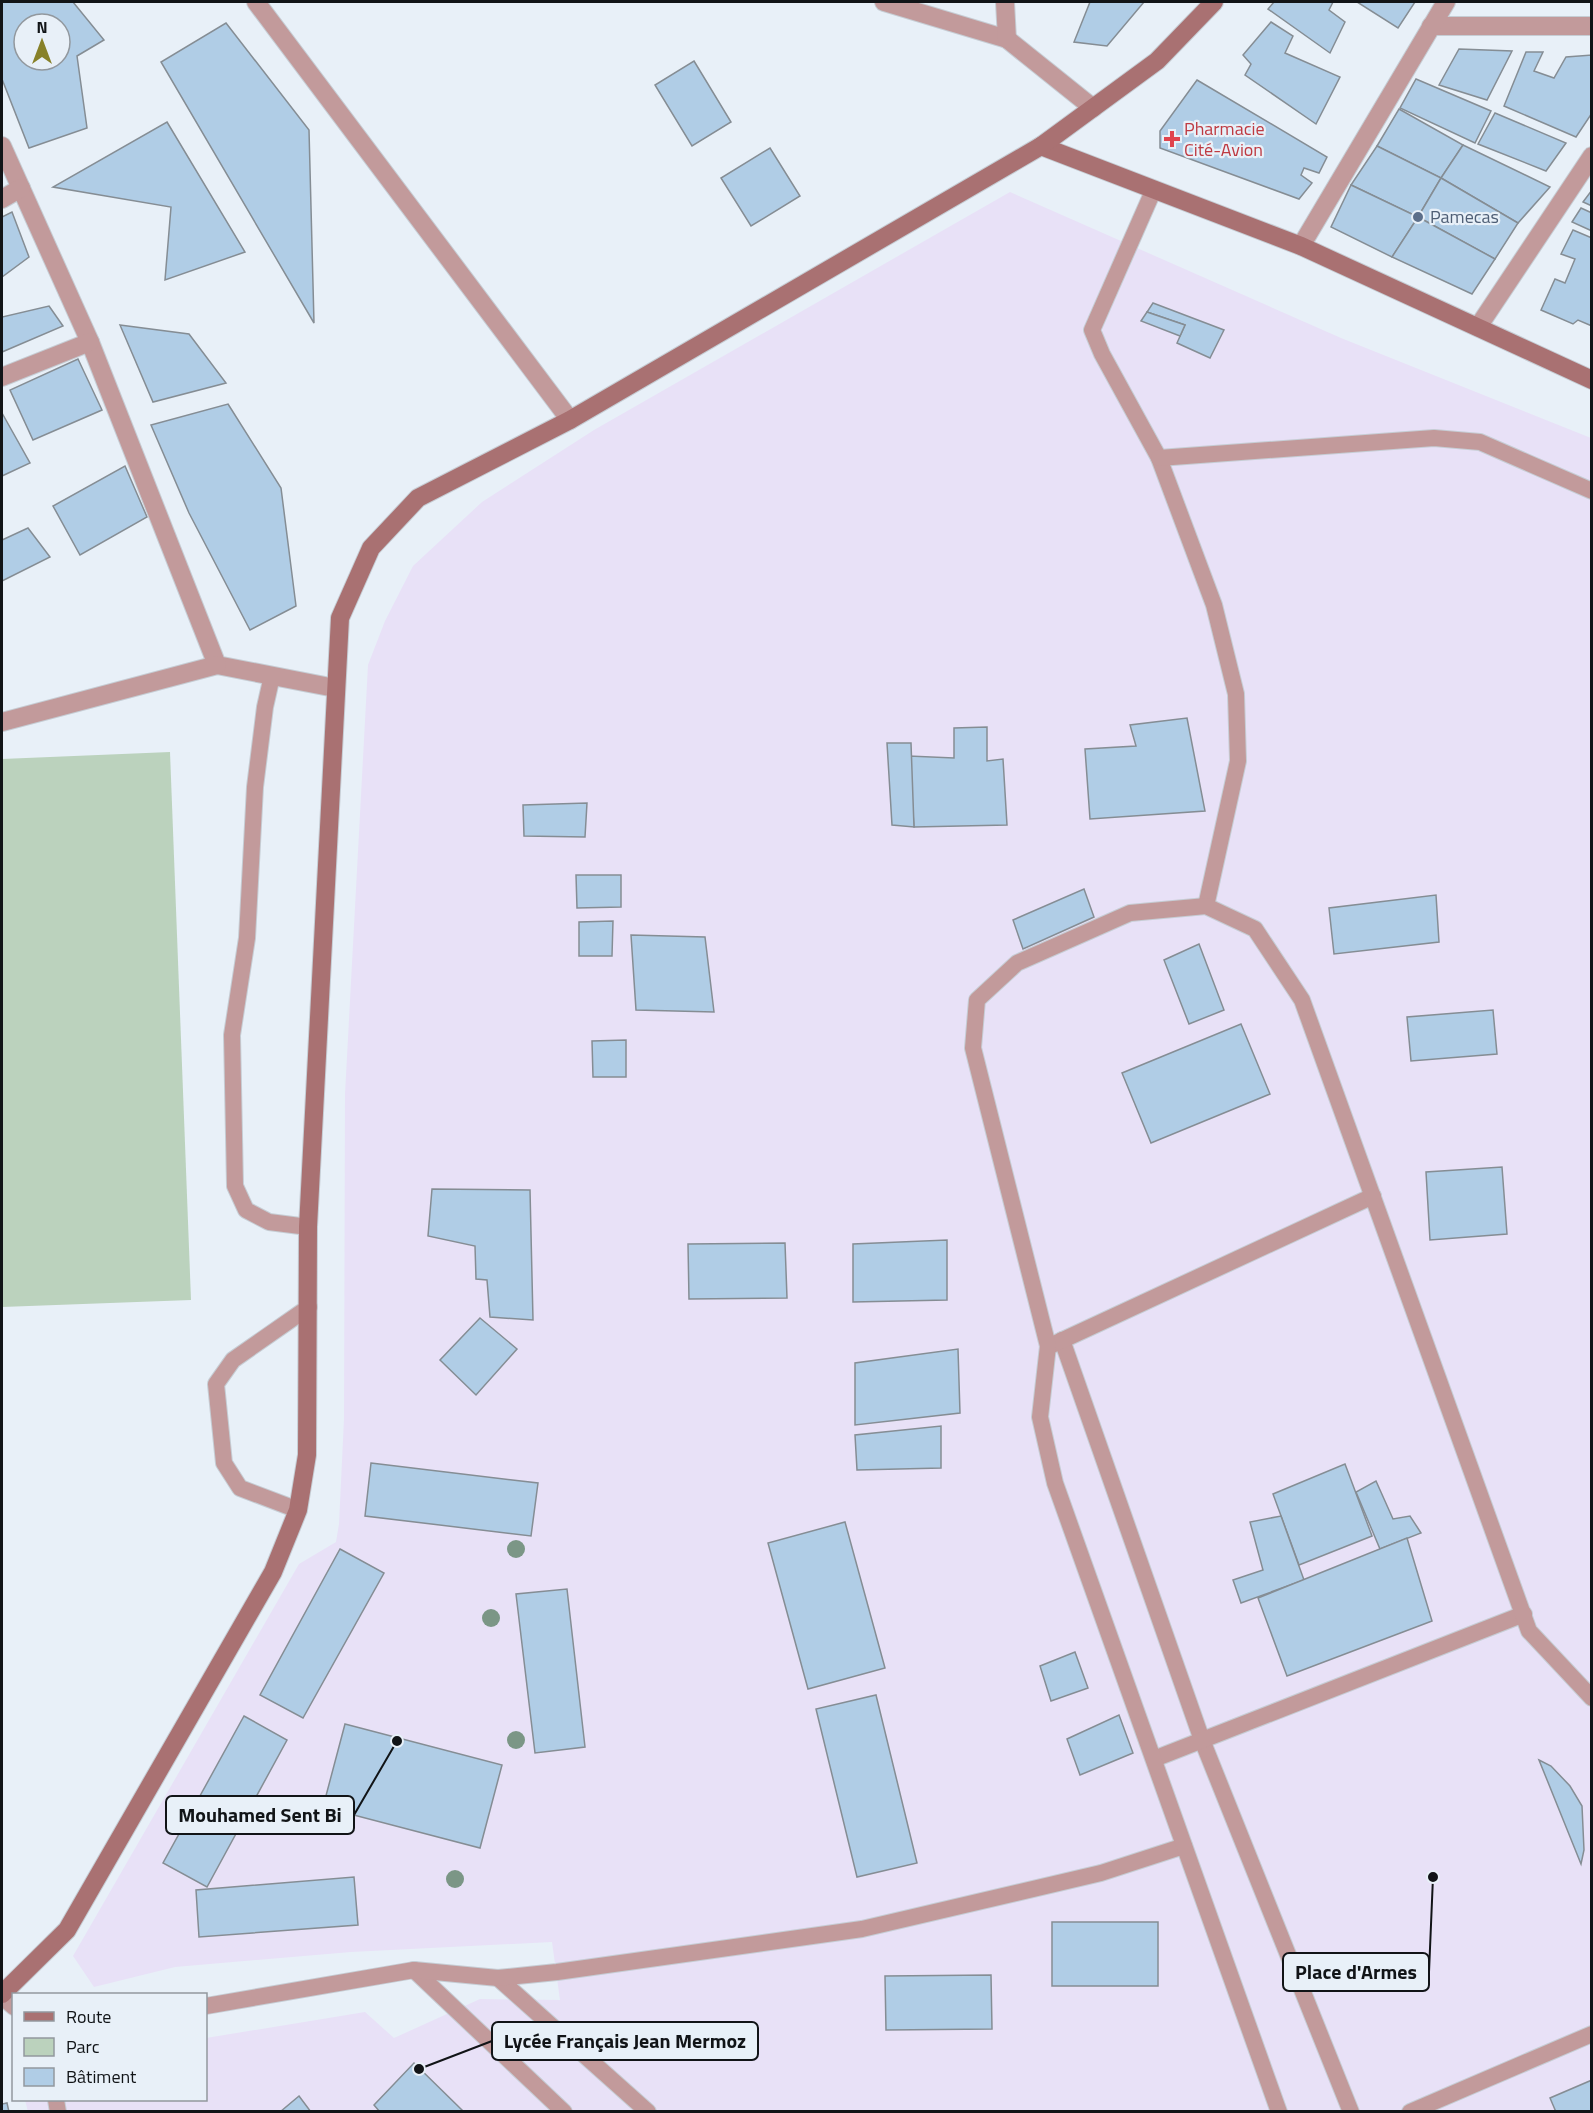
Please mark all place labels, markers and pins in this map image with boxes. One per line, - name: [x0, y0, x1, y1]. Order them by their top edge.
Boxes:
- place label: Pharmacie Cité-Avion: [1184, 115, 1265, 163]
- marker: Pharmacie Cité-Avion: [1165, 132, 1179, 146]
- place label: Pamecas: [1430, 203, 1499, 230]
- marker: Pamecas: [1411, 210, 1425, 224]
- callout: Mouhamed Sent Bi: [166, 1796, 354, 1834]
- callout: Place d'Armes: [1283, 1953, 1429, 1991]
- callout: Lycée Français Jean Mermoz: [492, 2022, 758, 2060]

